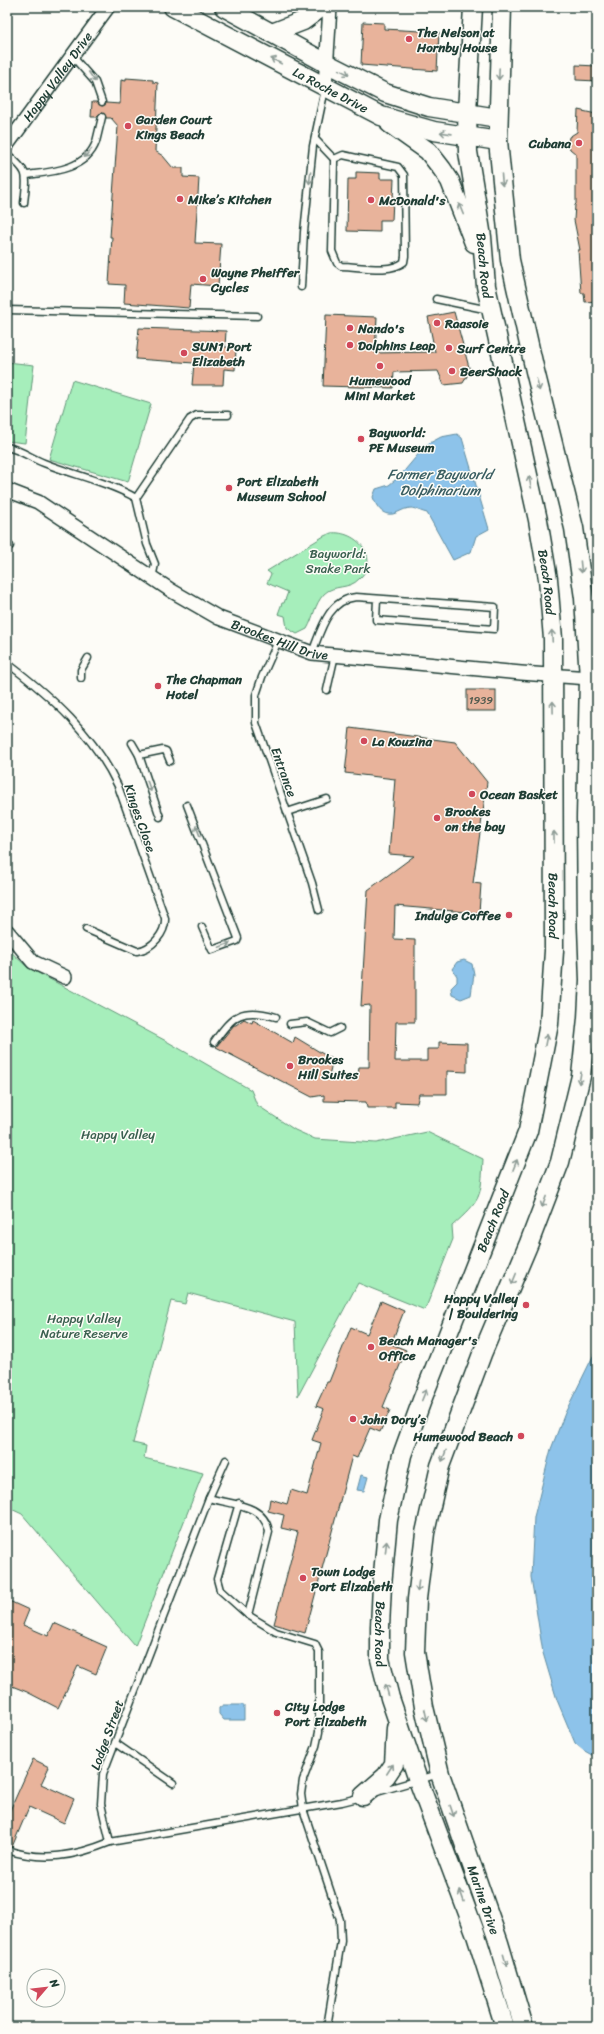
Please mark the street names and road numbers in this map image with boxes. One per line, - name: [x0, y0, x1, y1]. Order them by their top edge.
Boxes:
- street label: Happy Valley Drive: [16, 26, 98, 126]
- street label: La Roche Drive: [289, 60, 373, 119]
- street label: Beach Road: [470, 231, 500, 302]
- street label: Beach Road: [532, 548, 563, 617]
- street label: Brookes Hill Drive: [228, 612, 329, 666]
- street label: Entrance: [264, 744, 304, 801]
- street label: Kinges Close: [118, 781, 163, 856]
- street label: Beach Road: [542, 873, 565, 940]
- street label: Beach Road: [470, 1185, 516, 1256]
- street label: Beach Road: [368, 1601, 393, 1671]
- street label: Lodge Street: [84, 1696, 130, 1773]
- street label: Marine Drive: [461, 1862, 507, 1938]

